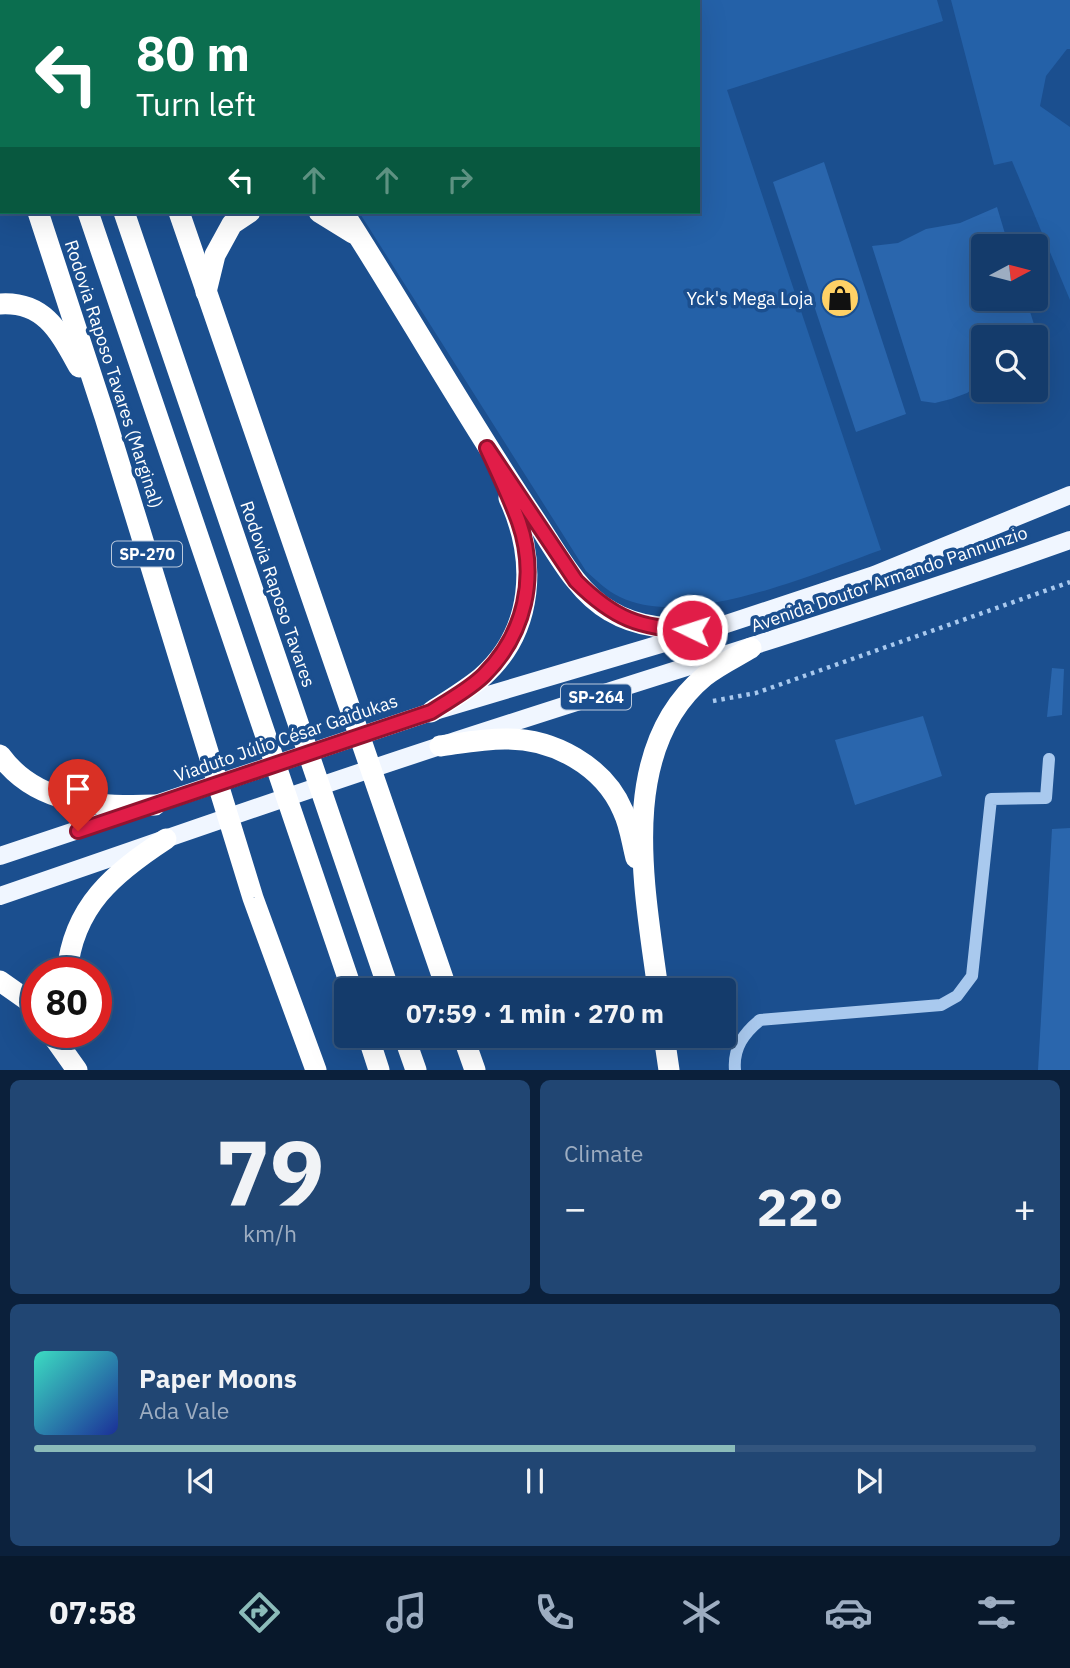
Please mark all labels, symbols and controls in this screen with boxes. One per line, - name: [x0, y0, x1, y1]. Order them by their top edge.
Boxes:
- text: 80 m: [136, 21, 250, 84]
- icon: left: [21, 28, 112, 119]
- text: Turn left: [136, 83, 256, 125]
- icon: left: [222, 161, 260, 199]
- icon: ahead: [295, 161, 333, 199]
- icon: ahead: [368, 161, 406, 199]
- icon: right: [441, 161, 479, 199]
- north arrow: [971, 234, 1048, 312]
- map controls: [971, 234, 1048, 402]
- street label: Rodovia Raposo Tavares (Marginal): [60, 237, 168, 511]
- shop icon: Yck's Mega Loja: [819, 277, 861, 319]
- place label: Yck's Mega Loja: [686, 287, 813, 310]
- button: search: [971, 325, 1048, 402]
- street label: Rodovia Raposo Tavares: [235, 498, 321, 690]
- street label: Avenida Doutor Armando Pannunzio: [748, 521, 1030, 637]
- road number: SP-270: [112, 541, 182, 566]
- position arrow: [655, 593, 729, 667]
- road number: SP-264: [561, 684, 631, 710]
- street label: Viaduto Júlio César Gaidukas: [171, 689, 401, 787]
- pin: [48, 759, 108, 831]
- icon: arrive: [59, 770, 97, 808]
- speed limit sign: 80: [21, 957, 112, 1048]
- text: 07:59 · 1 min · 270 m: [406, 996, 664, 1030]
- text: 79: [215, 1113, 325, 1231]
- text: Climate: [564, 1138, 643, 1168]
- text: 22°: [757, 1173, 843, 1240]
- text: −: [564, 1183, 587, 1232]
- text: +: [1013, 1183, 1036, 1232]
- text: km/h: [243, 1218, 297, 1248]
- text: Paper Moons: [139, 1361, 297, 1395]
- text: Ada Vale: [139, 1395, 229, 1425]
- icon: previous: [182, 1462, 220, 1500]
- icon: pause: [516, 1462, 554, 1500]
- icon: next: [850, 1462, 888, 1500]
- icon: directions: [235, 1588, 284, 1637]
- icon: music: [382, 1588, 431, 1637]
- icon: phone: [530, 1588, 579, 1637]
- icon: climate: [677, 1588, 726, 1637]
- icon: car: [824, 1588, 873, 1637]
- icon: filters: [972, 1588, 1021, 1637]
- text: 07:58: [49, 1591, 137, 1633]

